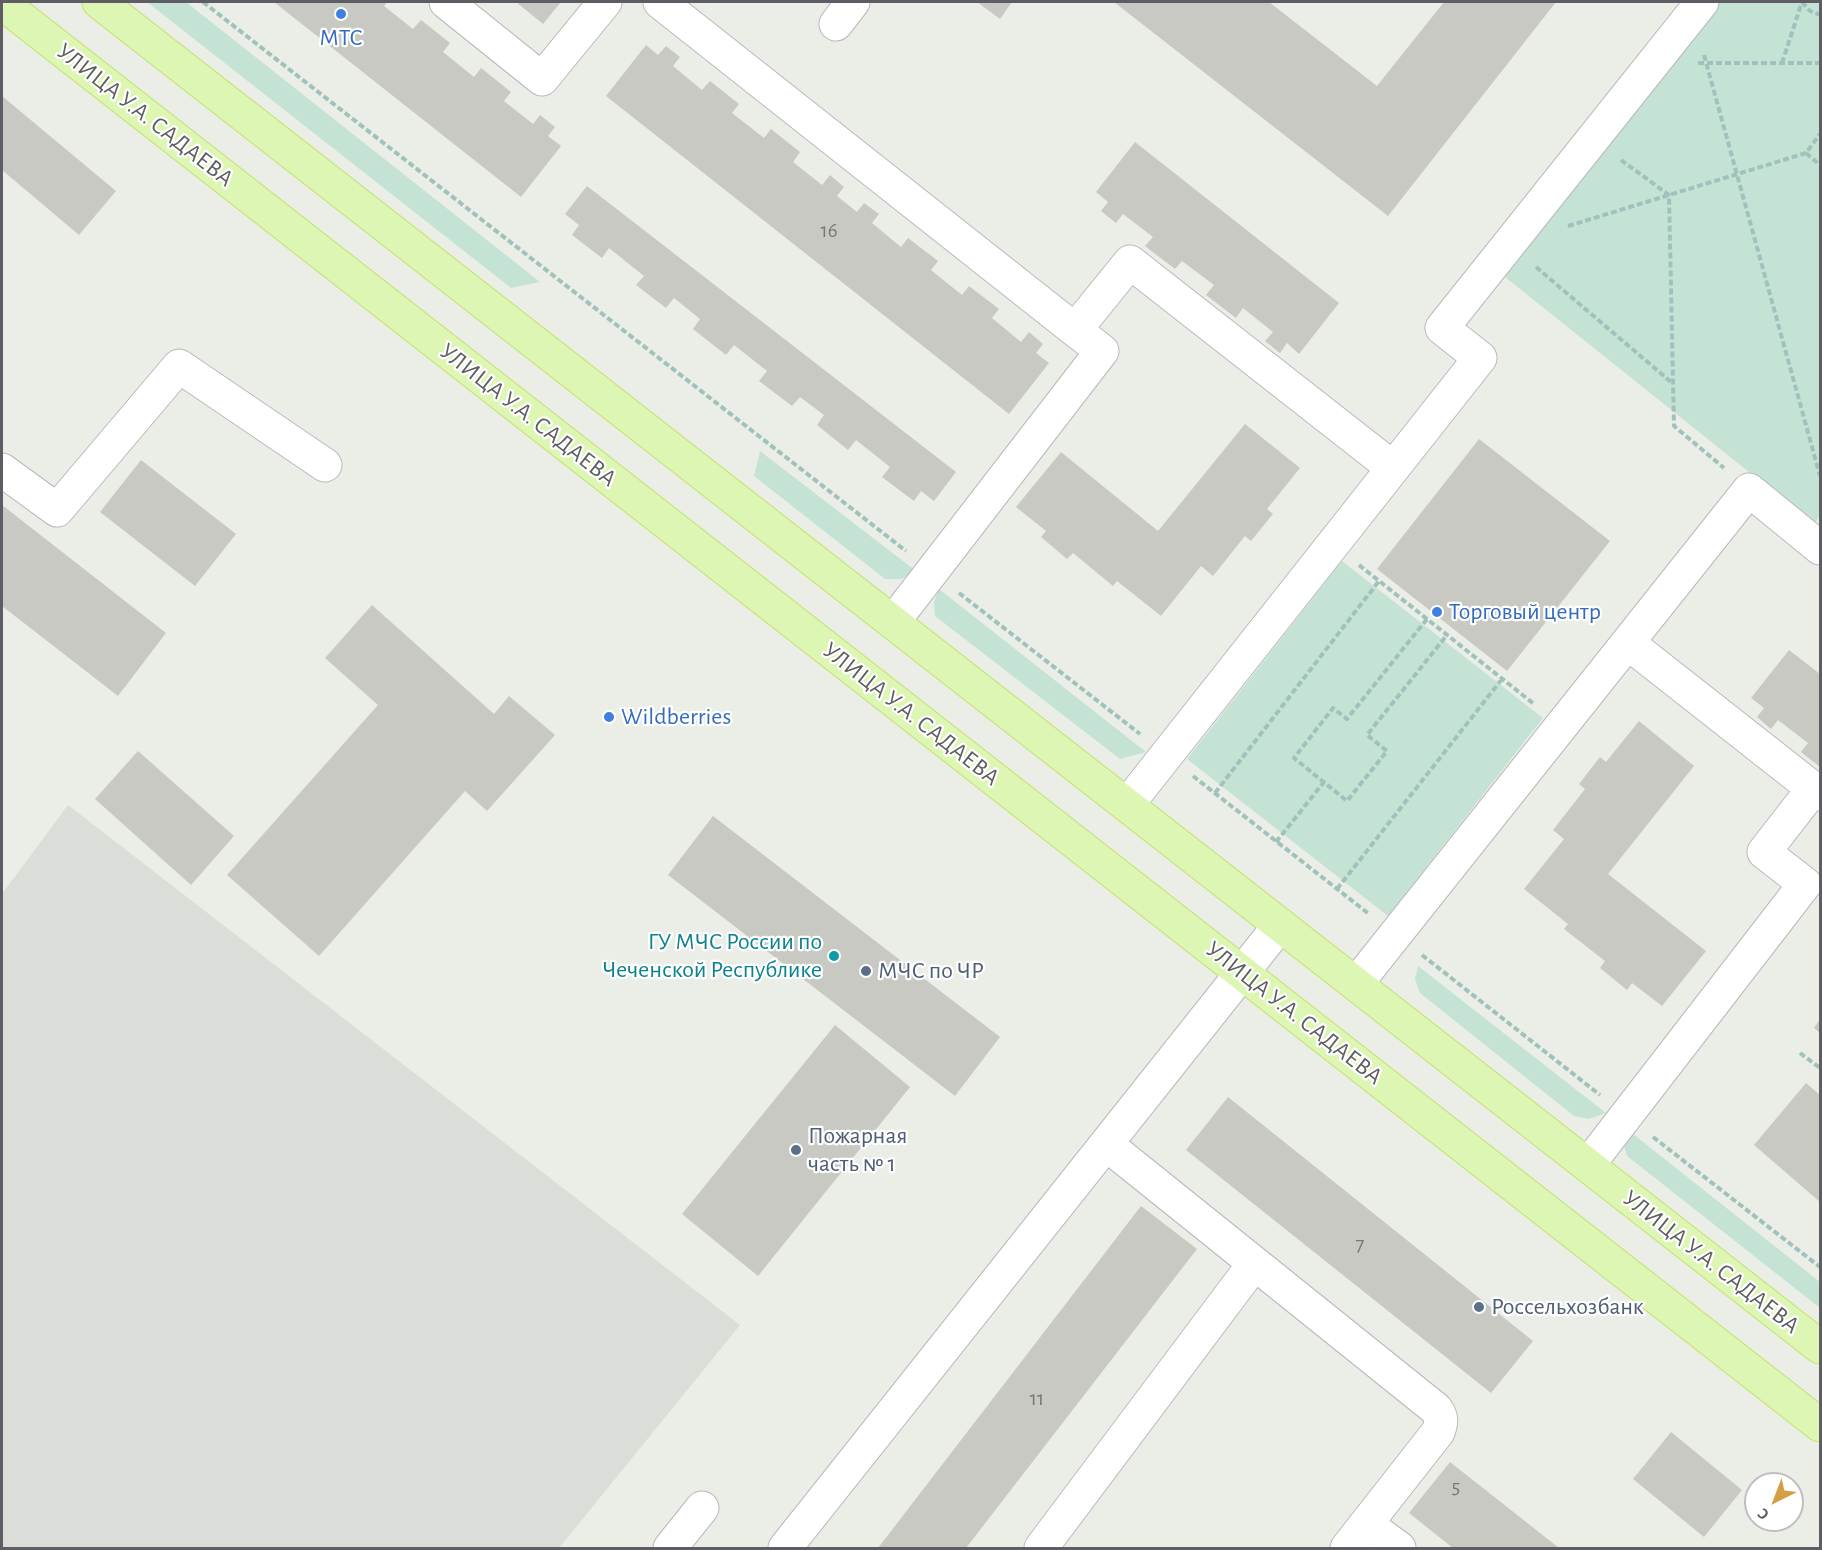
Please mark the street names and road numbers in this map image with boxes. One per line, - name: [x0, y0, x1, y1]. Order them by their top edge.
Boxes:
- street label: УЛИЦА У.А. САДАЕВА: [51, 37, 239, 193]
- street label: УЛИЦА У.А. САДАЕВА: [434, 337, 622, 493]
- street label: УЛИЦА У.А. САДАЕВА: [817, 636, 1005, 792]
- street label: УЛИЦА У.А. САДАЕВА: [1200, 935, 1388, 1091]
- street label: УЛИЦА У.А. САДАЕВА: [1617, 1184, 1805, 1340]

